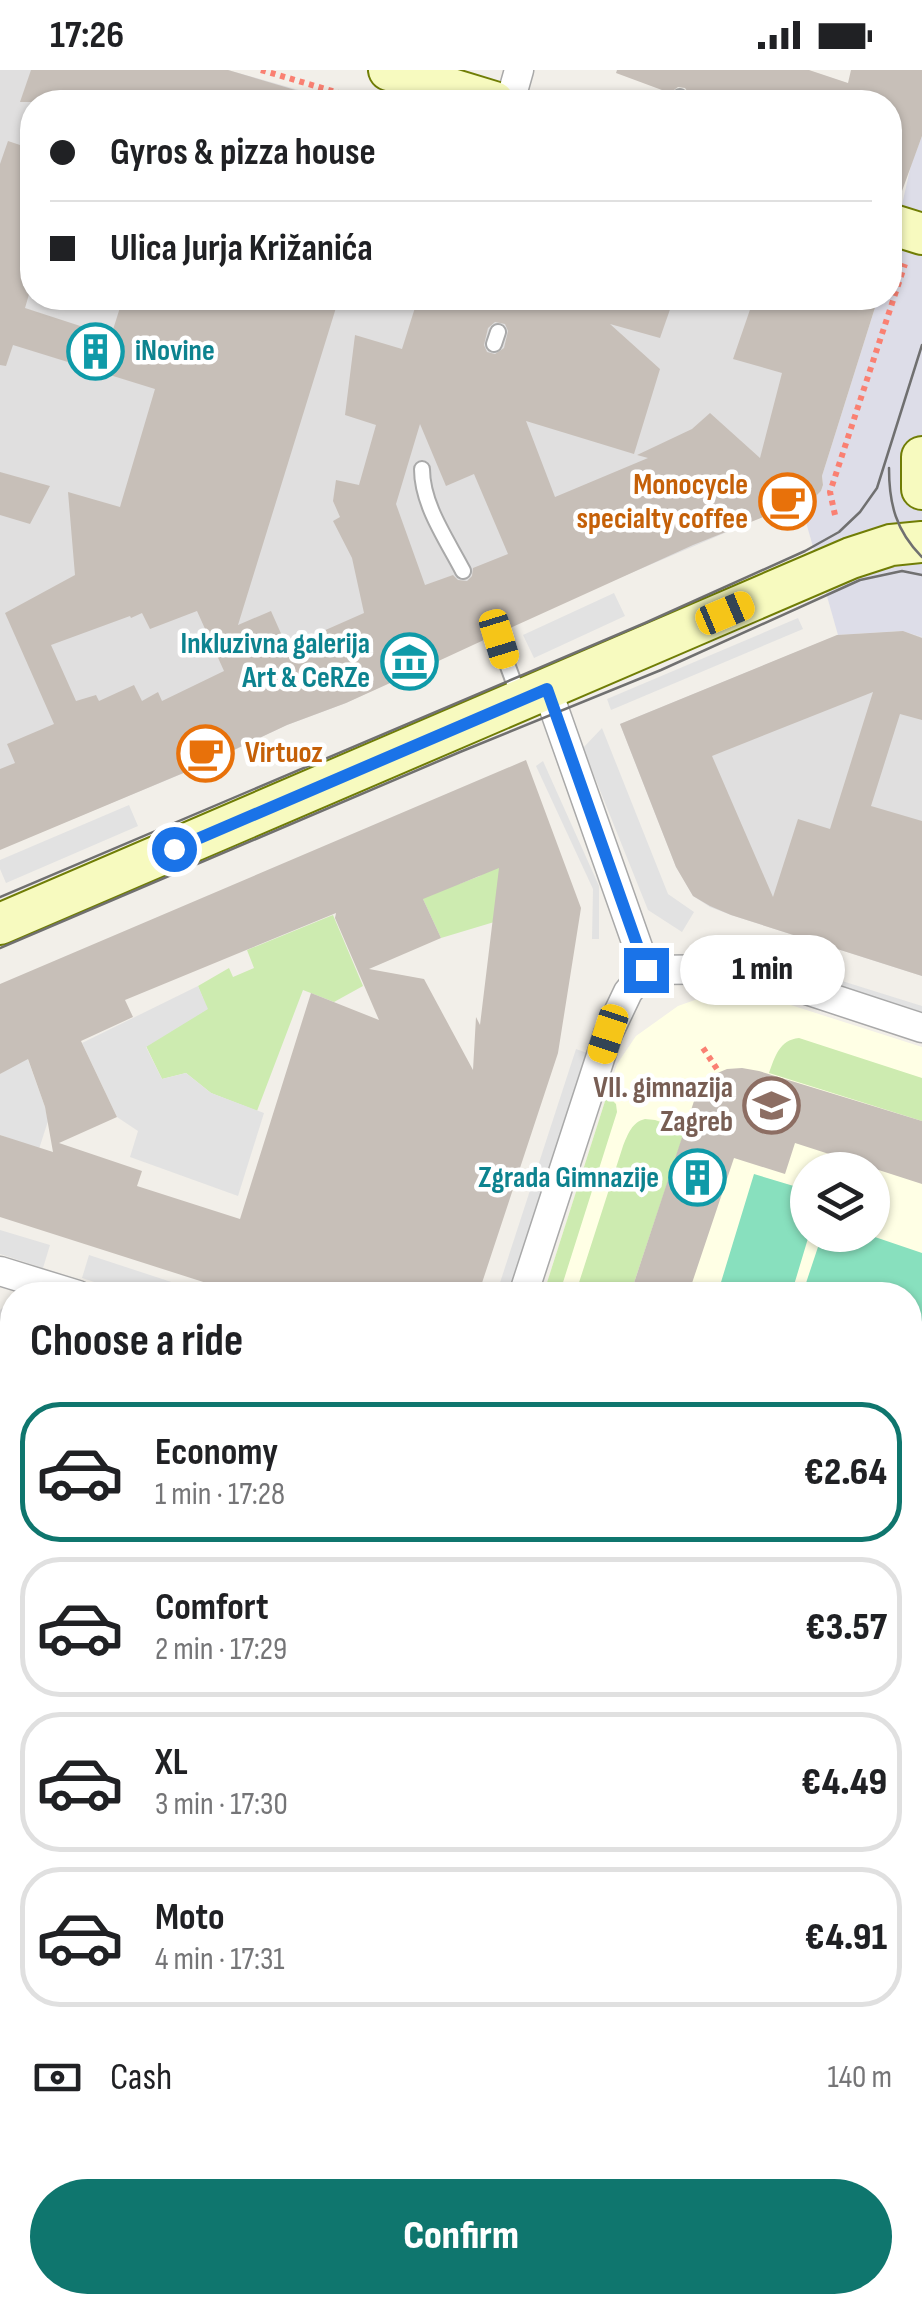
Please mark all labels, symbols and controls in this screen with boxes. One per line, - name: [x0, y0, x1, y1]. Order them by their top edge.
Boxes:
- text: 17:26: [50, 13, 124, 58]
- text: Gyros & pizza house: [110, 130, 376, 175]
- text: Ulica Jurja Križanića: [110, 226, 373, 271]
- building icon: iNovine: [66, 321, 126, 381]
- place label: iNovine: [135, 333, 215, 369]
- place label: Monocycle specialty coffee: [577, 467, 748, 537]
- cafe icon: Monocycle specialty coffee: [757, 472, 817, 532]
- car: [692, 587, 758, 639]
- car: [476, 606, 522, 672]
- place label: Inkluzivna galerija Art & CeRZe: [181, 626, 370, 696]
- museum icon: Inkluzivna galerija Art & CeRZe: [379, 631, 439, 691]
- cafe icon: Virtuoz: [176, 723, 236, 783]
- place label: Virtuoz: [245, 735, 323, 771]
- route start: [152, 827, 197, 872]
- callout: 1 min: [681, 935, 846, 1005]
- route end: [624, 948, 669, 993]
- text: 1 min: [732, 950, 793, 989]
- car: [584, 1001, 632, 1067]
- place label: VII. gimnazija Zagreb: [593, 1070, 733, 1140]
- school or university icon: VII. gimnazija Zagreb: [742, 1075, 802, 1135]
- building icon: Zgrada Gimnazije: [668, 1148, 728, 1208]
- map controls: [790, 1152, 890, 1252]
- button: layers: [790, 1152, 890, 1252]
- place label: Zgrada Gimnazije: [478, 1160, 659, 1196]
- text: Choose a ride: [30, 1314, 243, 1369]
- icon: car: [35, 1427, 125, 1517]
- text: Economy: [155, 1430, 278, 1475]
- text: €2.64: [804, 1450, 887, 1495]
- text: 1 min · 17:28: [155, 1475, 285, 1514]
- icon: car: [35, 1582, 125, 1672]
- text: Comfort: [155, 1585, 269, 1630]
- text: €3.57: [805, 1605, 887, 1650]
- text: 2 min · 17:29: [155, 1630, 287, 1669]
- icon: car: [35, 1737, 125, 1827]
- text: XL: [155, 1740, 188, 1785]
- text: €4.49: [801, 1760, 887, 1805]
- text: 3 min · 17:30: [155, 1785, 288, 1824]
- icon: car: [35, 1892, 125, 1982]
- text: Moto: [155, 1895, 225, 1940]
- text: €4.91: [805, 1915, 887, 1960]
- text: 4 min · 17:31: [155, 1940, 285, 1979]
- icon: cash: [30, 2050, 85, 2105]
- text: Cash: [110, 2055, 172, 2100]
- text: 140 m: [828, 2058, 892, 2097]
- button: Confirm: [30, 2179, 892, 2294]

